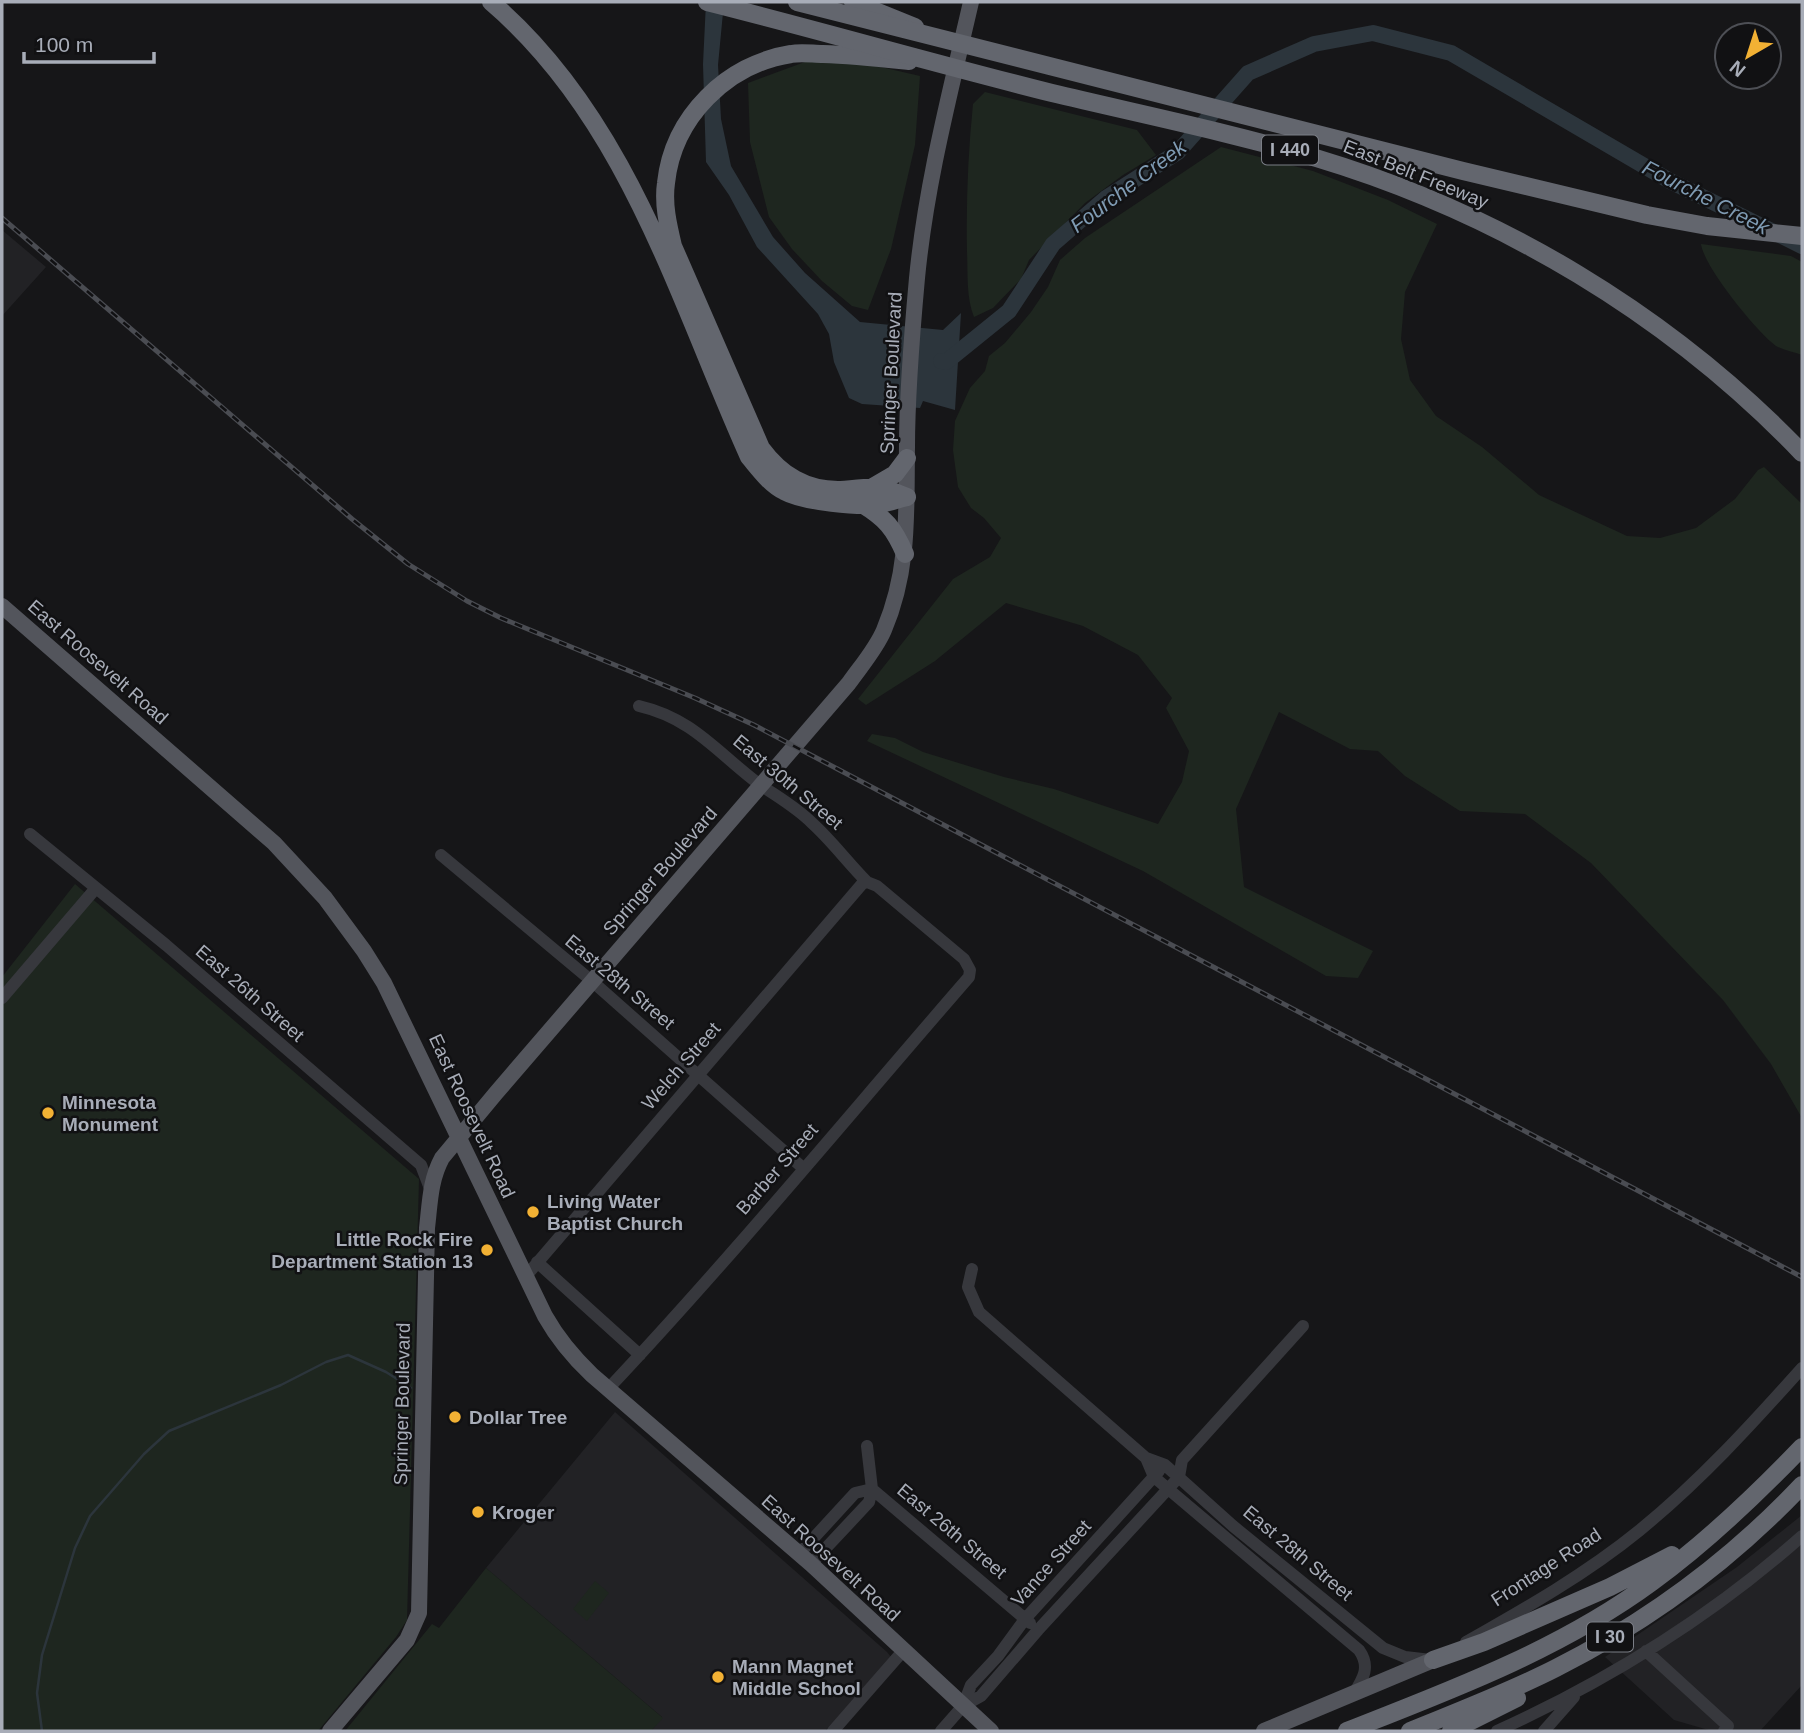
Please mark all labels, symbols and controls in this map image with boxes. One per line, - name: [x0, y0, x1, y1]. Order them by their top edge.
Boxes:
- scale bar: [24, 21, 154, 65]
- north arrow: [1713, 21, 1783, 91]
- text: 100 m: [35, 33, 93, 56]
- text: N: [1726, 56, 1750, 81]
- water label: Fourche Creek: [1066, 134, 1192, 237]
- road number: I 440: [1262, 135, 1318, 164]
- street label: East Belt Freeway: [1341, 135, 1492, 213]
- water label: Fourche Creek: [1639, 155, 1774, 239]
- street label: Springer Boulevard: [876, 291, 906, 455]
- street label: East Roosevelt Road: [24, 596, 172, 728]
- street label: East 30th Street: [729, 730, 847, 834]
- street label: Springer Boulevard: [599, 803, 721, 939]
- street label: East 28th Street: [561, 930, 679, 1034]
- street label: East 26th Street: [192, 940, 309, 1046]
- street label: Welch Street: [638, 1018, 725, 1114]
- street label: East Roosevelt Road: [425, 1031, 519, 1201]
- place label: Minnesota Monument: [62, 1092, 159, 1135]
- marker: Minnesota Monument: [40, 1105, 56, 1121]
- street label: Barber Street: [732, 1119, 822, 1219]
- place label: Living Water Baptist Church: [547, 1191, 683, 1234]
- marker: Living Water Baptist Church: [525, 1204, 541, 1220]
- place label: Little Rock Fire Department Station 13: [271, 1229, 473, 1272]
- marker: Little Rock Fire Department Station 13: [479, 1242, 495, 1258]
- street label: Springer Boulevard: [390, 1323, 414, 1485]
- place label: Dollar Tree: [469, 1407, 567, 1428]
- marker: Dollar Tree: [447, 1409, 463, 1425]
- street label: East 26th Street: [893, 1479, 1011, 1583]
- street label: East Roosevelt Road: [758, 1490, 904, 1626]
- street label: East 28th Street: [1239, 1501, 1357, 1605]
- place label: Kroger: [492, 1502, 555, 1523]
- marker: Kroger: [470, 1504, 486, 1520]
- street label: Vance Street: [1007, 1515, 1096, 1610]
- street label: Frontage Road: [1487, 1524, 1605, 1610]
- road number: I 30: [1587, 1622, 1633, 1652]
- place label: Mann Magnet Middle School: [732, 1656, 861, 1699]
- marker: Mann Magnet Middle School: [710, 1669, 726, 1685]

